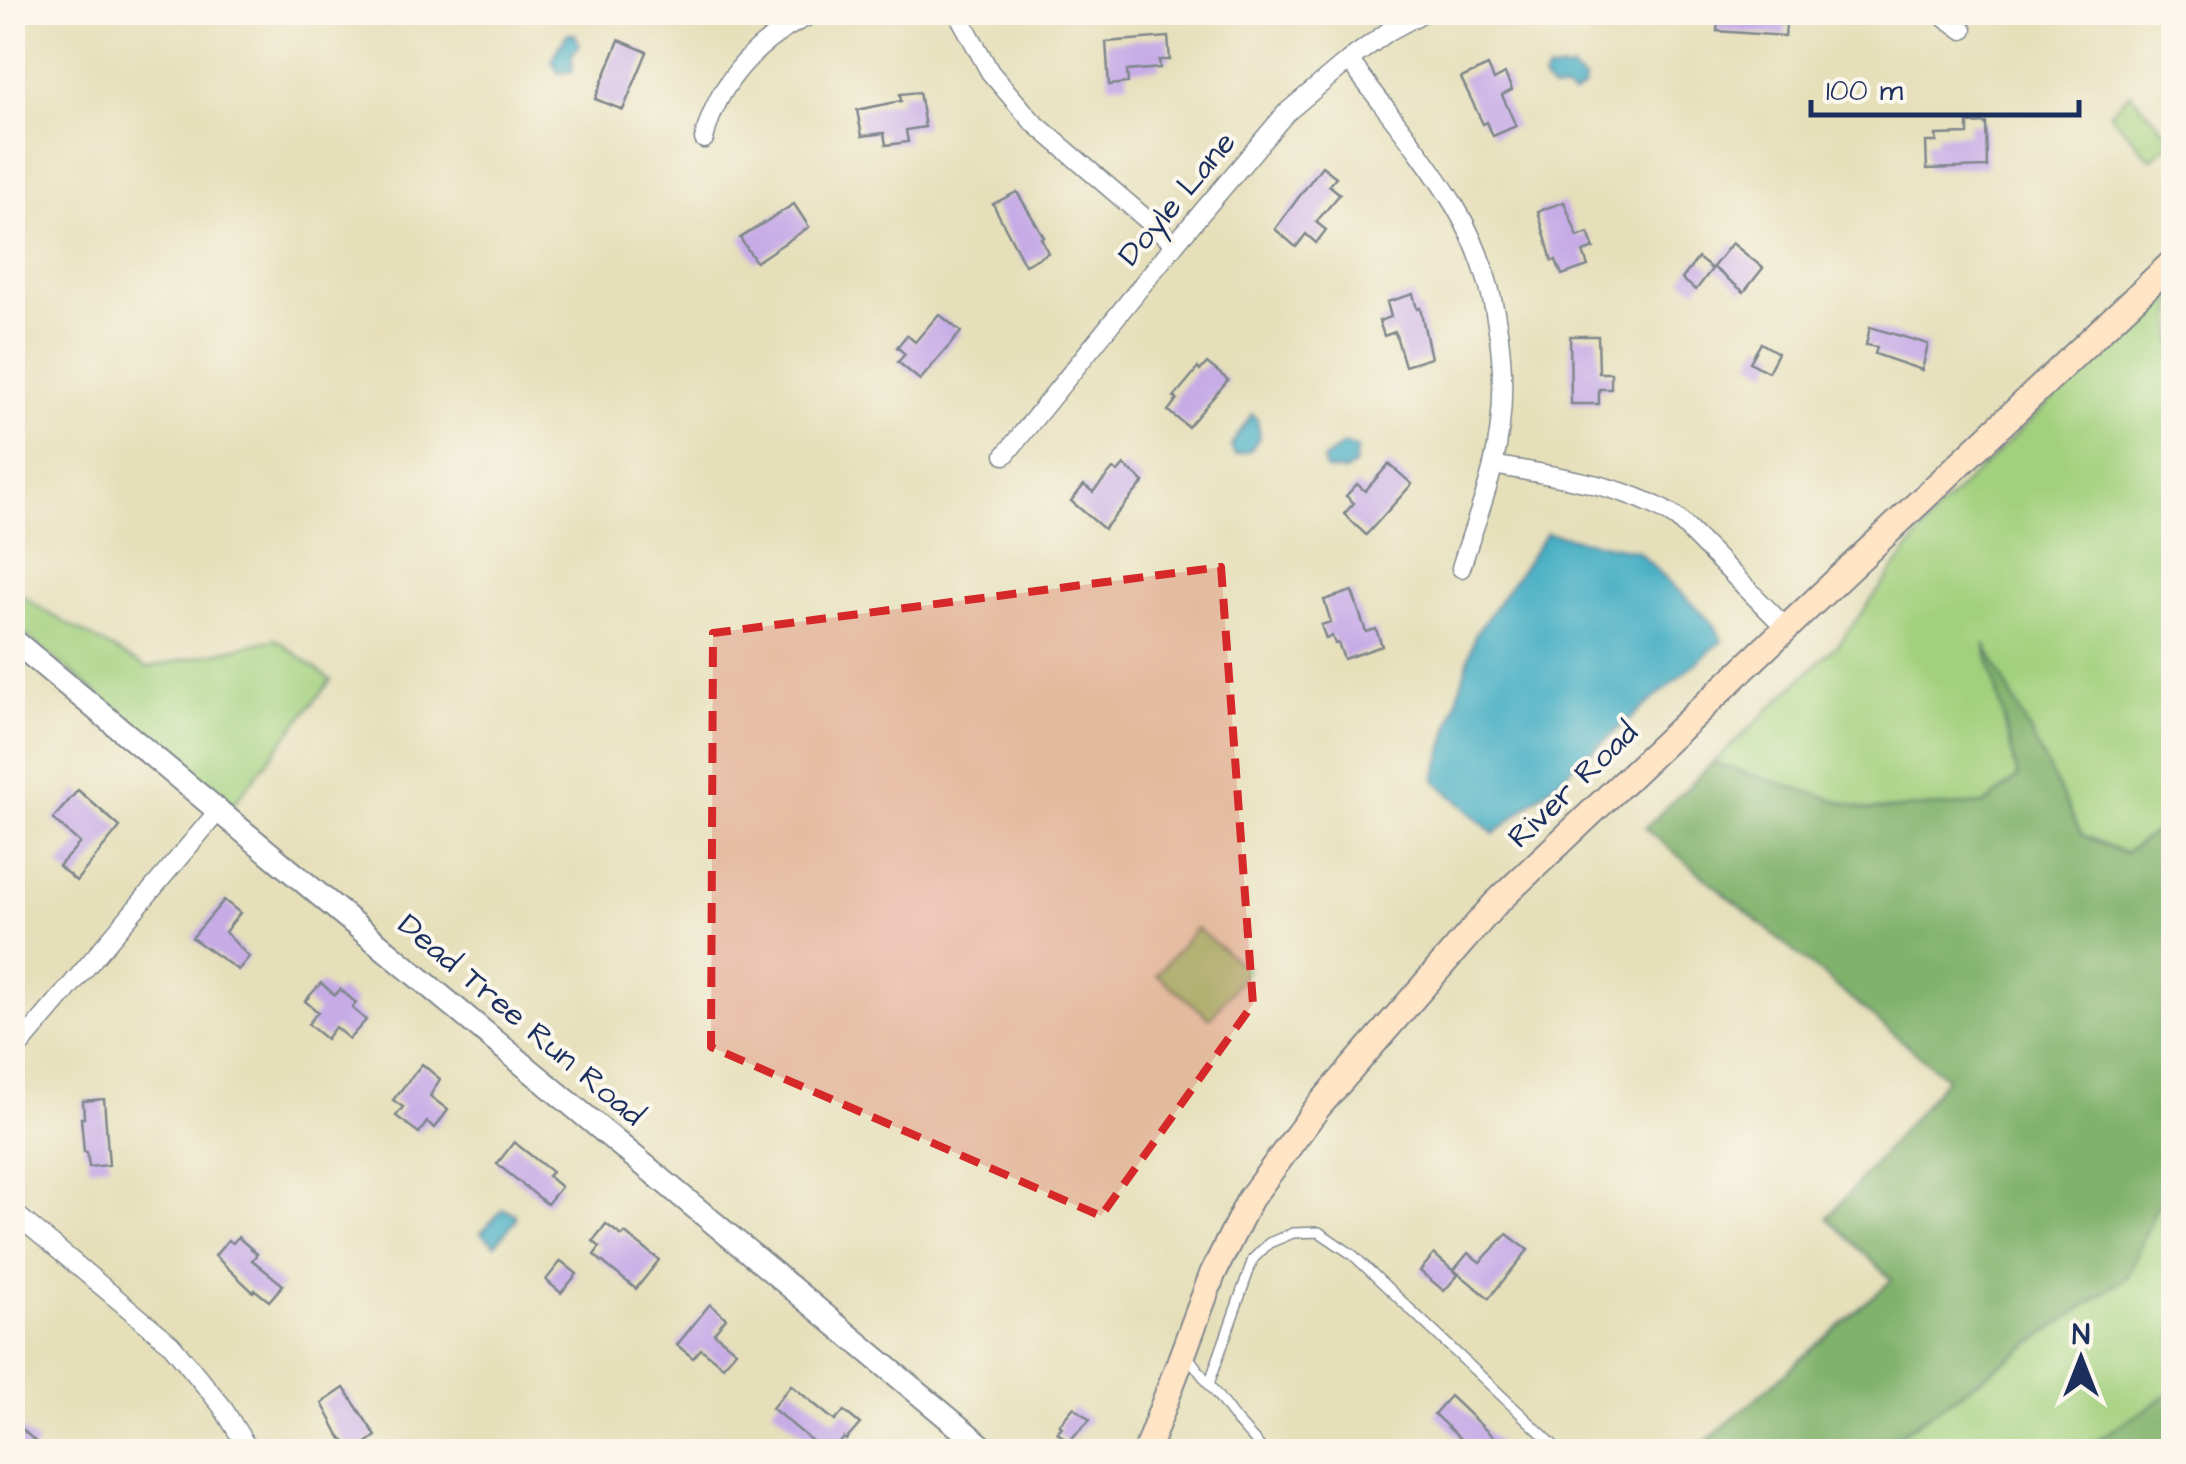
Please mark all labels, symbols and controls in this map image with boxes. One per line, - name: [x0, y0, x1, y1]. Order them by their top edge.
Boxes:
- scale bar: [1811, 55, 2078, 117]
- text: 100 m: [1826, 70, 1904, 112]
- street label: Doyle Lane: [1107, 122, 1247, 276]
- street label: River Road: [1498, 711, 1648, 859]
- street label: Dead Tree Run Road: [388, 903, 654, 1137]
- north arrow: [2031, 1309, 2131, 1409]
- text: N: [2072, 1316, 2090, 1355]

